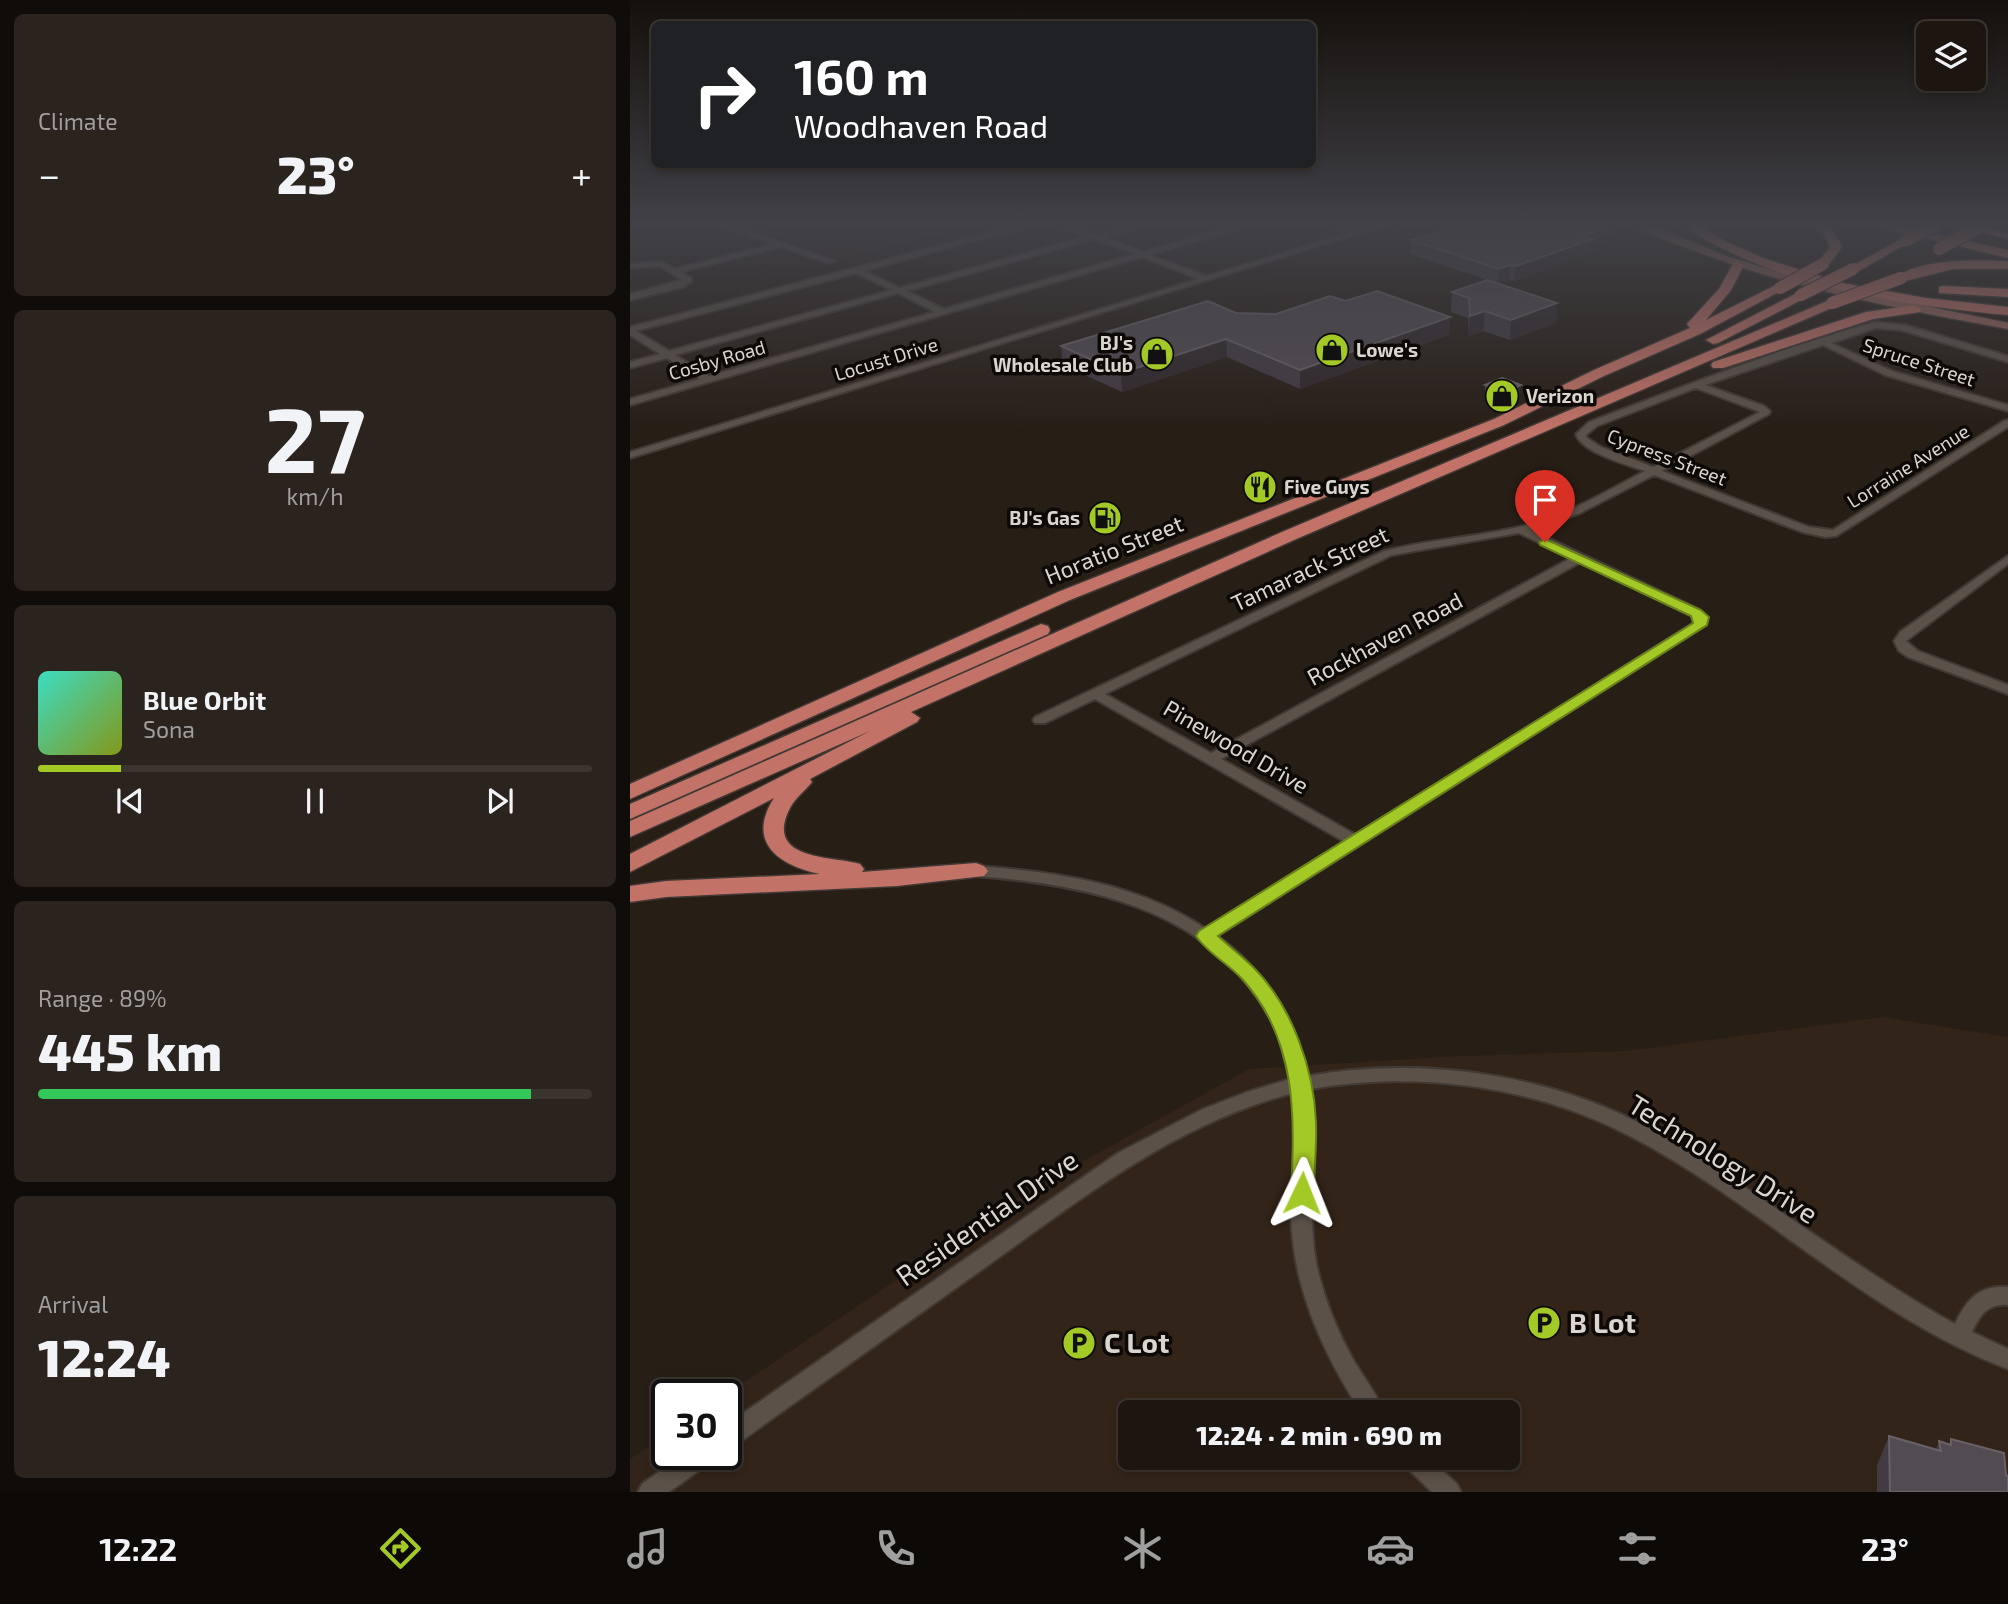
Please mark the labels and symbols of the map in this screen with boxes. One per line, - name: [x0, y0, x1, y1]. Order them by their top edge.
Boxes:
- place label: BJ's Wholesale Club: [993, 331, 1133, 376]
- shop icon: Lowe's: [1313, 331, 1351, 369]
- street label: Locust Drive: [831, 332, 940, 385]
- street label: Spruce Street: [1860, 333, 1978, 390]
- street label: Cosby Road: [666, 335, 768, 384]
- shop icon: BJ's Wholesale Club: [1138, 335, 1176, 373]
- place label: Lowe's: [1356, 338, 1418, 361]
- shop icon: Verizon: [1483, 377, 1521, 415]
- place label: Verizon: [1526, 384, 1594, 407]
- street label: Lorraine Avenue: [1842, 419, 1973, 512]
- street label: Cypress Street: [1604, 423, 1730, 490]
- restaurant icon: Five Guys: [1241, 468, 1279, 506]
- pin: [1515, 470, 1575, 542]
- place label: Five Guys: [1284, 475, 1370, 499]
- fuel station icon: BJ's Gas: [1086, 499, 1124, 537]
- place label: BJ's Gas: [1009, 506, 1080, 529]
- street label: Horatio Street: [1040, 508, 1187, 590]
- street label: Tamarack Street: [1227, 519, 1393, 617]
- street label: Rockhaven Road: [1302, 585, 1467, 691]
- street label: Pinewood Drive: [1159, 693, 1314, 799]
- street label: Technology Drive: [1622, 1086, 1825, 1230]
- street label: Residential Drive: [889, 1142, 1084, 1292]
- position arrow: [1265, 1156, 1339, 1230]
- parking icon: B Lot: [1525, 1304, 1563, 1342]
- place label: B Lot: [1569, 1305, 1636, 1339]
- parking icon: C Lot: [1060, 1324, 1098, 1362]
- place label: C Lot: [1104, 1325, 1169, 1359]
- speed limit sign: 30: [651, 1379, 742, 1470]

